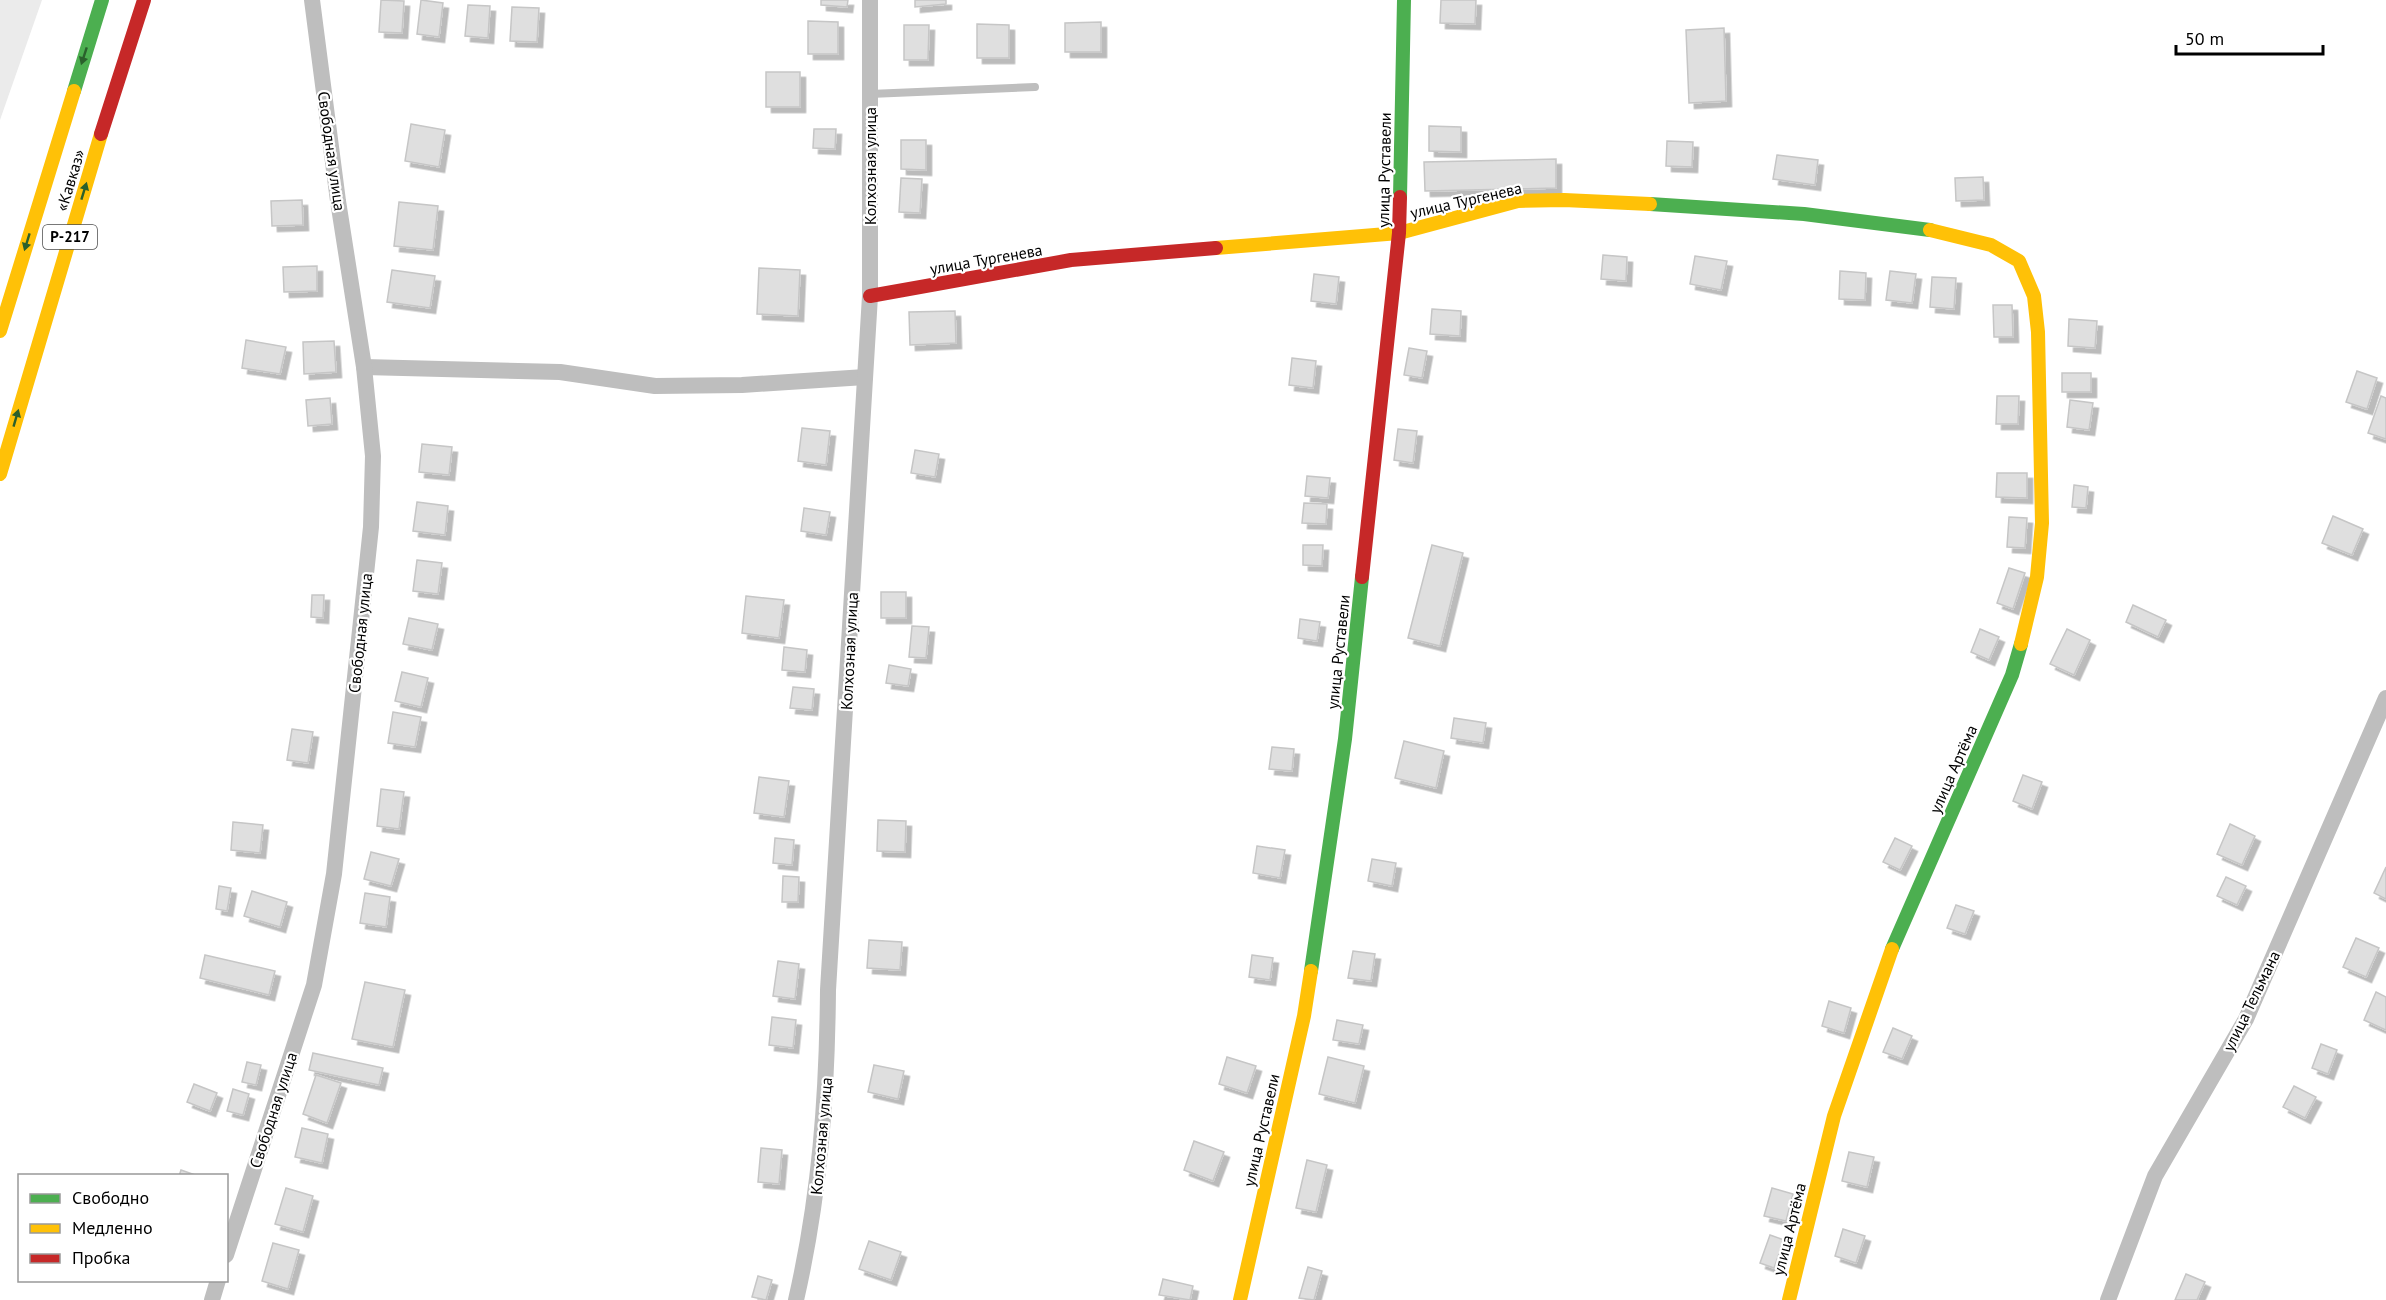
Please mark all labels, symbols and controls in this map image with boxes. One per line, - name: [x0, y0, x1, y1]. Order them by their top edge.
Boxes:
- scale bar: [2176, 18, 2323, 56]
- text: 50 m: [2185, 27, 2224, 50]
- one-way arrow: [79, 47, 88, 65]
- street label: Свободная улица: [314, 90, 350, 212]
- street label: Колхозная улица: [860, 107, 880, 225]
- street label: улица Руставели: [1373, 112, 1395, 228]
- street label: «Кавказ»: [51, 146, 89, 213]
- street label: улица Тургенева: [1408, 177, 1524, 223]
- one-way arrow: [80, 182, 89, 200]
- road number: Р-217: [43, 225, 97, 249]
- one-way arrow: [21, 233, 31, 251]
- street label: улица Тургенева: [928, 239, 1044, 279]
- one-way arrow: [12, 409, 22, 427]
- street label: Свободная улица: [344, 572, 376, 694]
- street label: Колхозная улица: [836, 592, 862, 710]
- street label: улица Руставели: [1322, 594, 1354, 710]
- street label: улица Артёма: [1925, 722, 1981, 816]
- street label: улица Тельмана: [2218, 947, 2284, 1055]
- street label: Свободная улица: [245, 1050, 301, 1170]
- street label: улица Руставели: [1238, 1072, 1284, 1188]
- street label: Колхозная улица: [806, 1076, 836, 1196]
- legend: [18, 1174, 228, 1282]
- street label: улица Артёма: [1768, 1181, 1810, 1277]
- text: Свободно: [72, 1186, 149, 1209]
- text: Медленно: [72, 1216, 153, 1239]
- text: Пробка: [72, 1246, 130, 1269]

